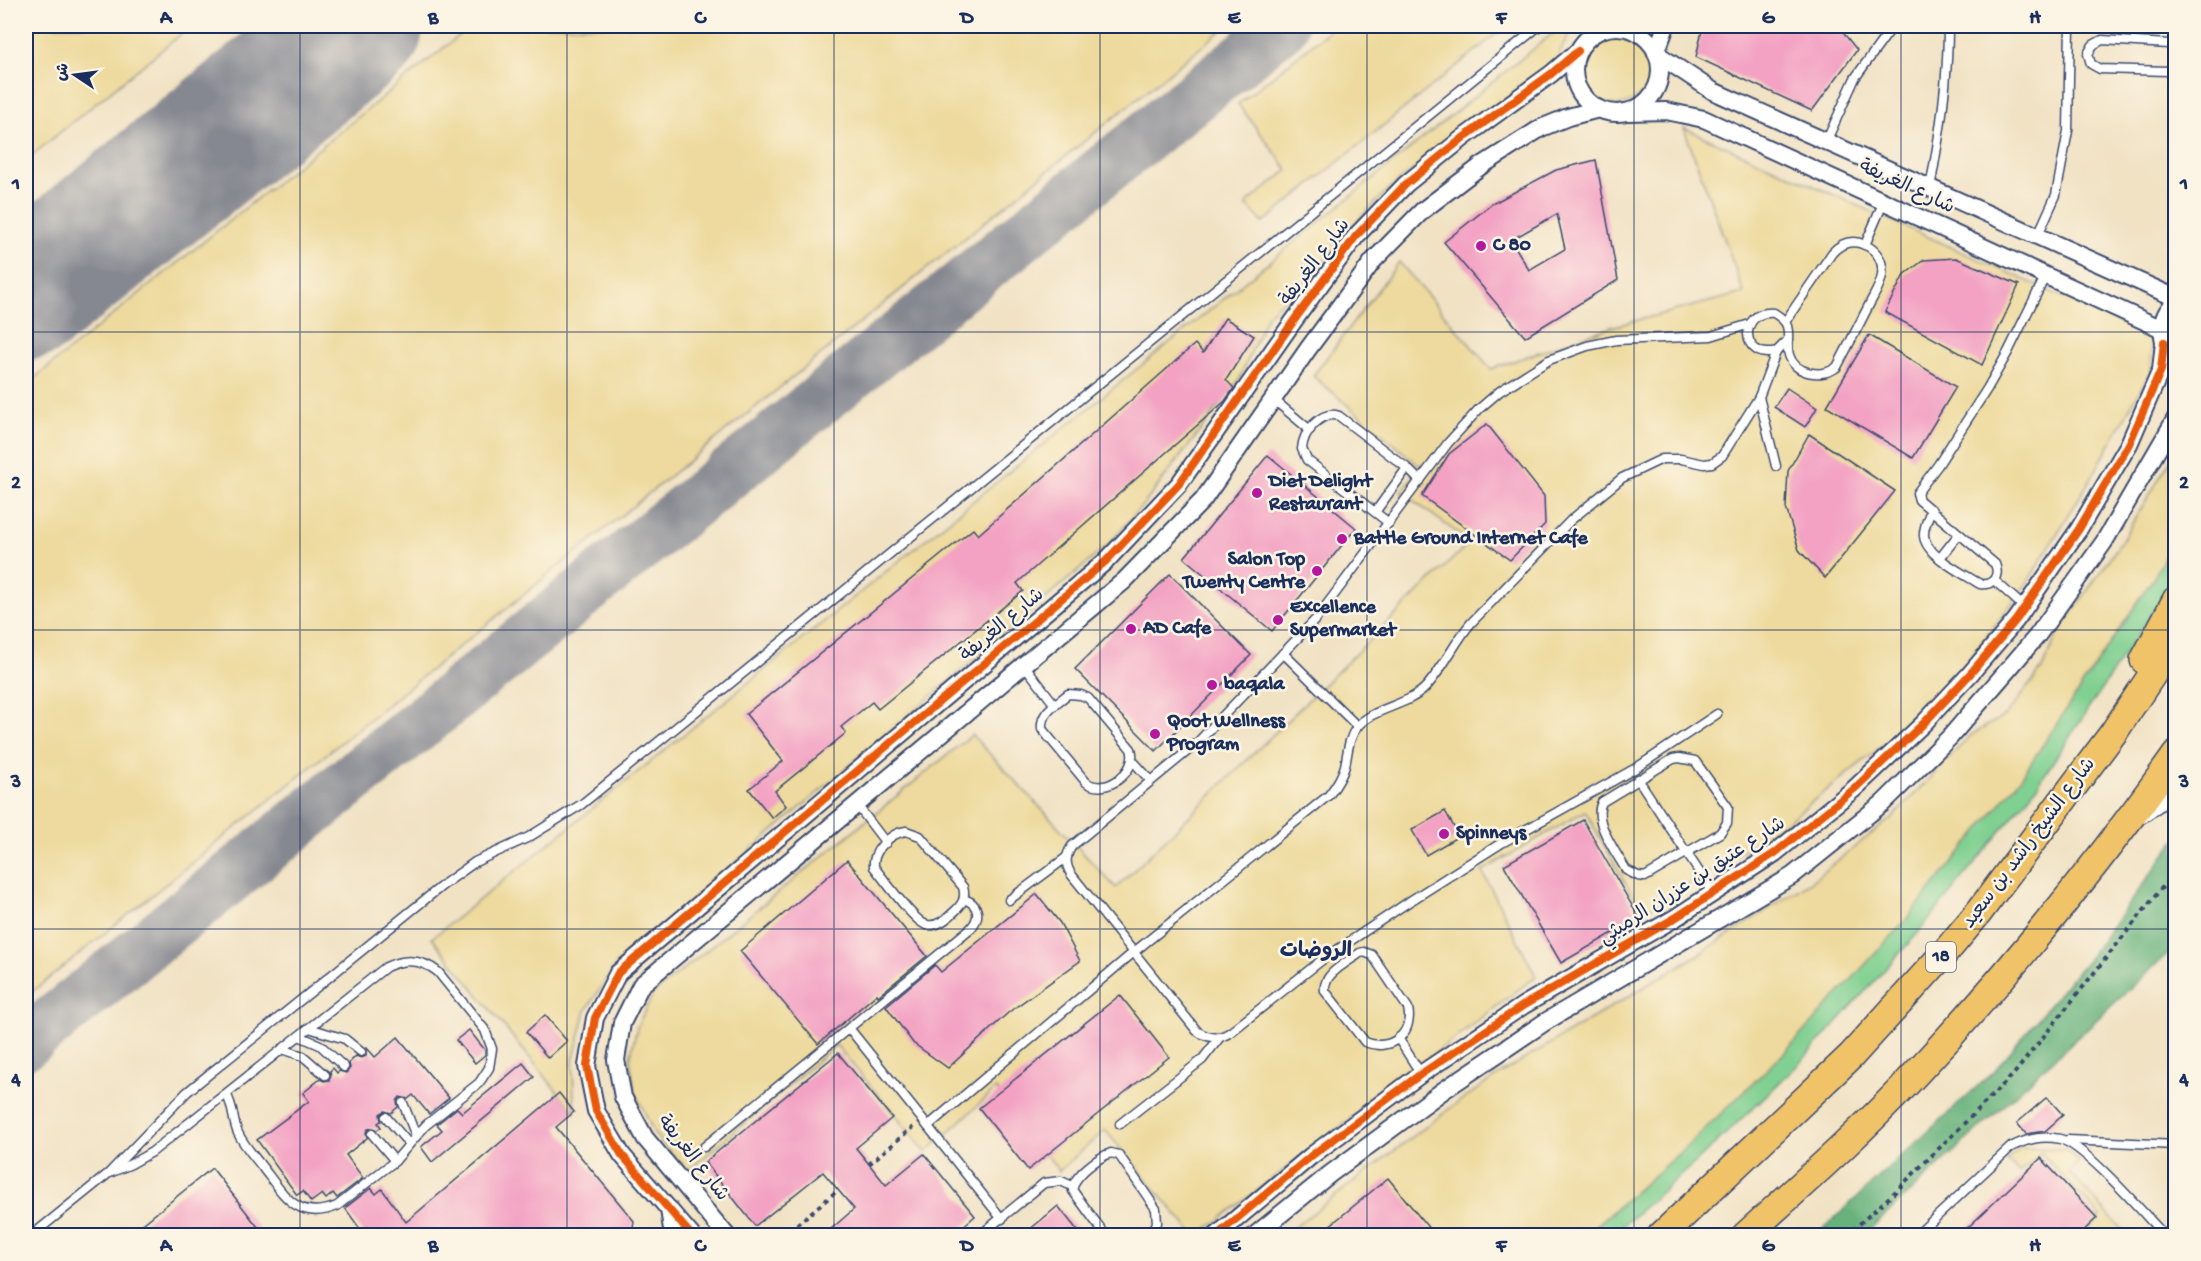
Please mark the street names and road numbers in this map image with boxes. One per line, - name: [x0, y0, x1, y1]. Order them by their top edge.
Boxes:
- street label: شارع الغريفة: [1855, 155, 1958, 220]
- street label: شارع الغريفة: [1275, 214, 1356, 311]
- street label: شارع الغريفة: [956, 583, 1050, 668]
- street label: شارع الشيخ راشد بن سعيد: [1957, 753, 2102, 934]
- street label: شارع عتيق بن عزران الرميثي: [1595, 812, 1792, 954]
- road number: 18: [1926, 942, 1956, 972]
- street label: شارع الغريفة: [651, 1111, 734, 1207]

